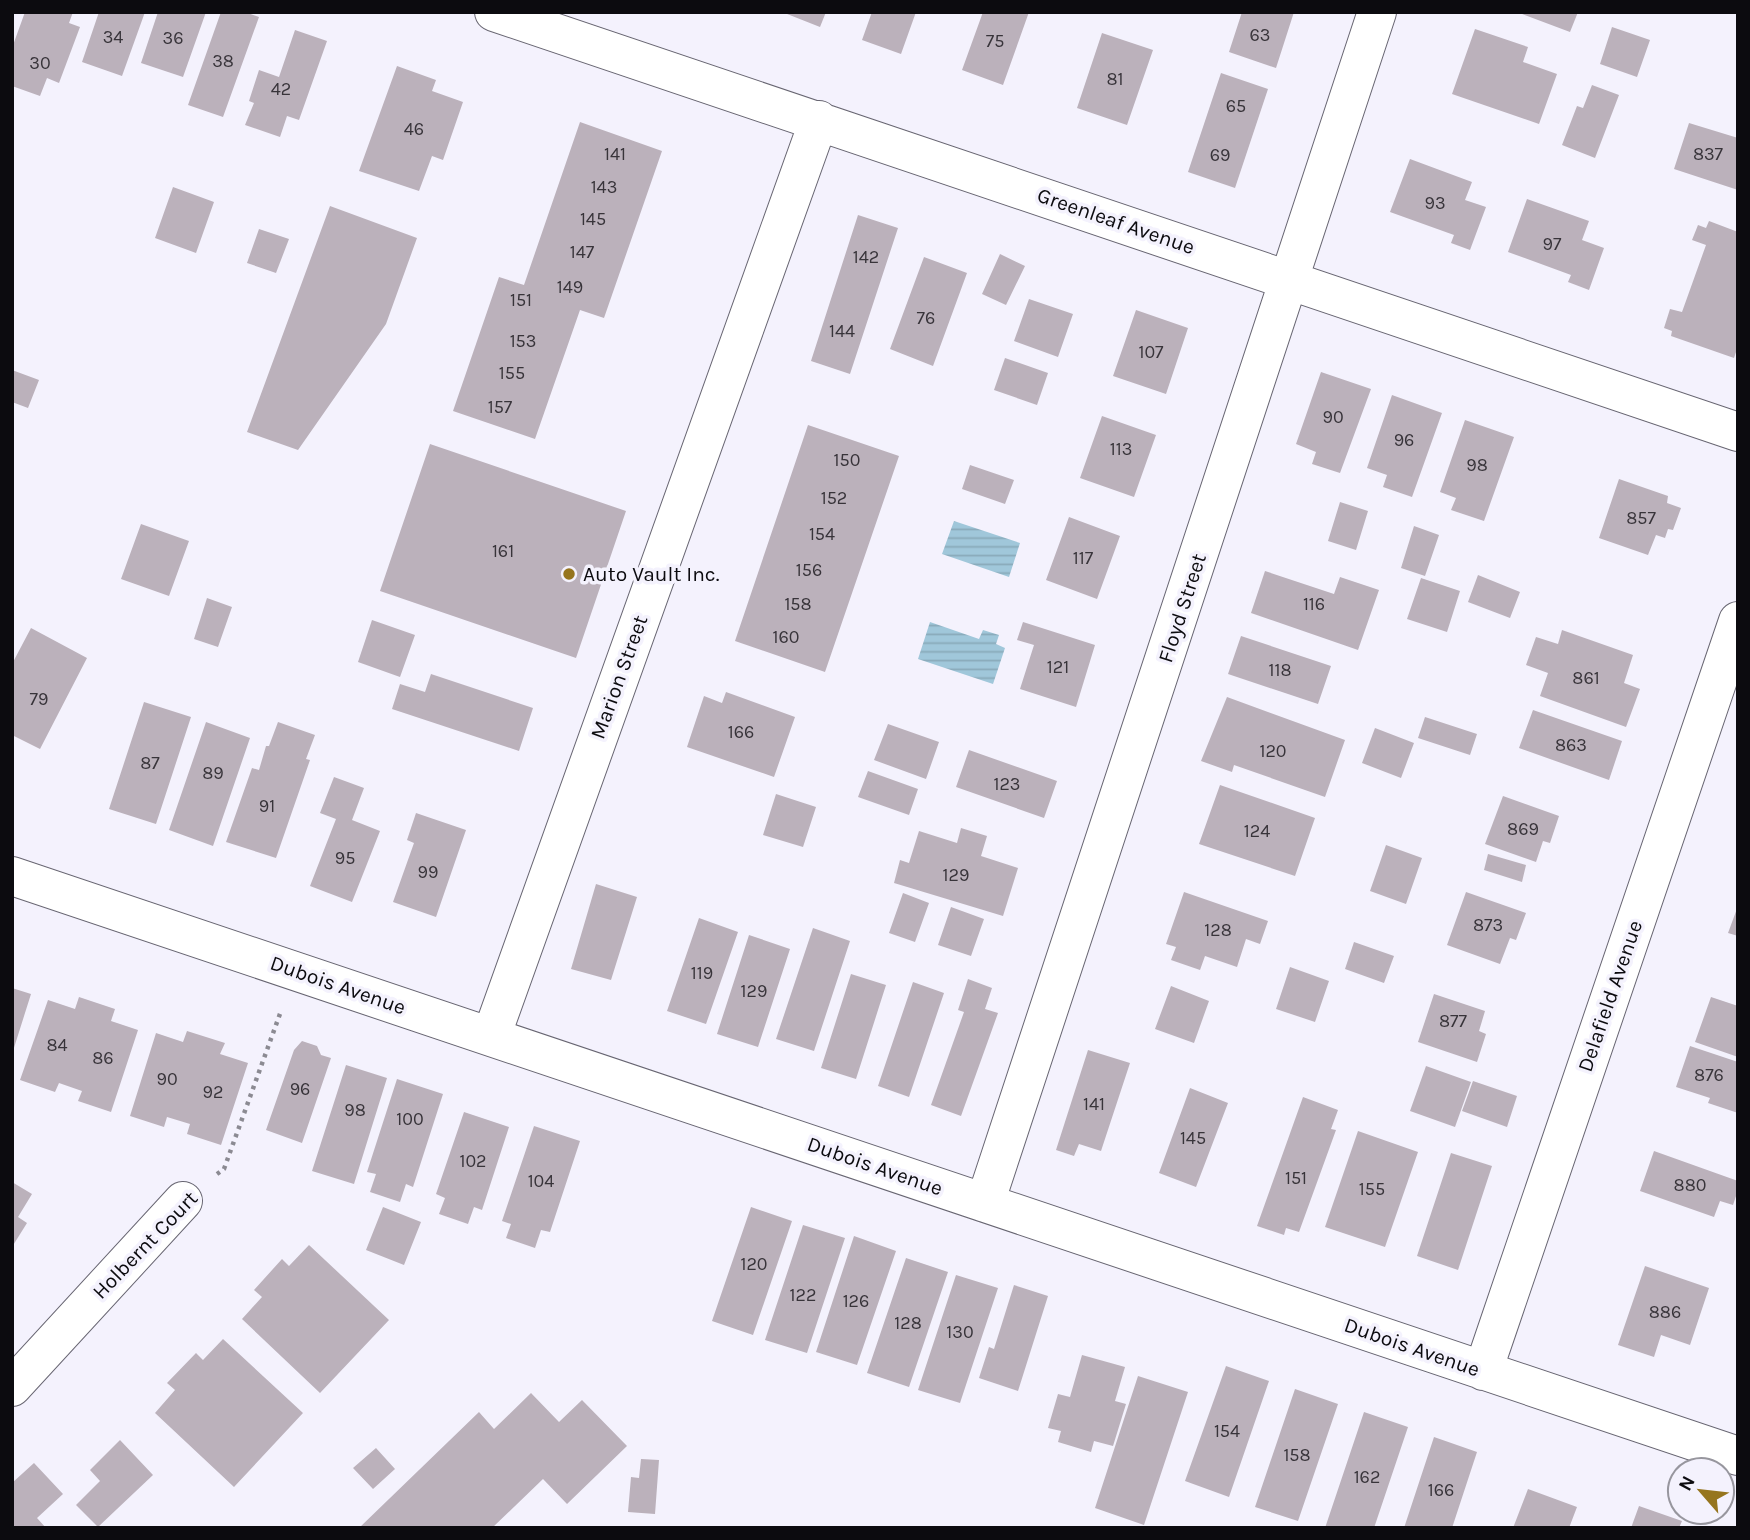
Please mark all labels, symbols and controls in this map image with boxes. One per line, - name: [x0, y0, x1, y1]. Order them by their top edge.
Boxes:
- house number: 63: [1250, 24, 1270, 46]
- house number: 34: [103, 26, 123, 48]
- house number: 36: [163, 27, 183, 49]
- house number: 75: [986, 30, 1004, 52]
- house number: 38: [212, 50, 234, 72]
- house number: 30: [29, 52, 51, 74]
- house number: 81: [1106, 68, 1124, 90]
- house number: 42: [271, 78, 291, 100]
- house number: 65: [1226, 95, 1246, 117]
- house number: 46: [404, 118, 424, 140]
- house number: 141: [604, 143, 626, 165]
- house number: 837: [1693, 143, 1724, 165]
- house number: 69: [1210, 144, 1230, 166]
- house number: 143: [591, 176, 617, 198]
- street label: Greenleaf Avenue: [1034, 183, 1198, 259]
- house number: 93: [1424, 192, 1446, 214]
- house number: 145: [580, 208, 606, 230]
- house number: 97: [1543, 233, 1562, 255]
- house number: 147: [570, 241, 595, 263]
- house number: 142: [853, 246, 879, 268]
- house number: 149: [557, 276, 583, 298]
- house number: 151: [510, 289, 532, 311]
- house number: 76: [917, 307, 935, 329]
- house number: 144: [829, 320, 855, 342]
- house number: 153: [510, 330, 536, 352]
- house number: 107: [1138, 341, 1164, 363]
- house number: 155: [499, 362, 525, 384]
- house number: 157: [488, 396, 513, 418]
- house number: 90: [1322, 406, 1344, 428]
- house number: 96: [1394, 429, 1414, 451]
- house number: 113: [1110, 438, 1132, 460]
- house number: 150: [834, 449, 860, 471]
- house number: 98: [1466, 454, 1488, 476]
- house number: 152: [821, 487, 847, 509]
- house number: 857: [1626, 507, 1656, 529]
- house number: 154: [809, 523, 835, 545]
- house number: 161: [492, 540, 514, 562]
- house number: 117: [1073, 547, 1094, 569]
- street label: Floyd Street: [1153, 550, 1211, 666]
- house number: 156: [796, 559, 822, 581]
- place label: Auto Vault Inc.: [583, 562, 720, 586]
- marker: Auto Vault Inc.: [561, 566, 577, 582]
- house number: 158: [784, 593, 812, 615]
- house number: 116: [1303, 593, 1325, 615]
- street label: Marion Street: [585, 612, 653, 742]
- house number: 160: [773, 626, 799, 648]
- house number: 121: [1047, 656, 1069, 678]
- house number: 118: [1269, 659, 1291, 681]
- house number: 861: [1572, 667, 1600, 689]
- house number: 79: [30, 688, 48, 710]
- house number: 166: [728, 721, 754, 743]
- house number: 863: [1555, 734, 1587, 756]
- house number: 120: [1259, 740, 1287, 762]
- house number: 87: [140, 752, 160, 774]
- house number: 89: [202, 762, 224, 784]
- house number: 123: [993, 773, 1021, 795]
- house number: 91: [259, 795, 275, 817]
- house number: 869: [1507, 818, 1539, 840]
- house number: 124: [1244, 820, 1270, 842]
- house number: 95: [335, 847, 355, 869]
- house number: 99: [418, 861, 438, 883]
- house number: 129: [943, 864, 969, 886]
- house number: 873: [1473, 914, 1503, 936]
- street label: Delafield Avenue: [1573, 917, 1647, 1075]
- house number: 128: [1204, 919, 1232, 941]
- street label: Dubois Avenue: [267, 951, 409, 1019]
- house number: 119: [691, 962, 713, 984]
- house number: 129: [741, 980, 767, 1002]
- house number: 877: [1439, 1010, 1468, 1032]
- house number: 84: [46, 1034, 68, 1056]
- house number: 86: [92, 1047, 114, 1069]
- house number: 876: [1694, 1064, 1724, 1086]
- house number: 90: [156, 1068, 178, 1090]
- house number: 96: [290, 1078, 310, 1100]
- house number: 92: [203, 1081, 223, 1103]
- house number: 141: [1083, 1093, 1105, 1115]
- house number: 98: [344, 1099, 366, 1121]
- house number: 100: [396, 1108, 424, 1130]
- house number: 145: [1180, 1127, 1206, 1149]
- street label: Dubois Avenue: [804, 1132, 946, 1200]
- house number: 102: [459, 1150, 487, 1172]
- house number: 151: [1285, 1167, 1307, 1189]
- house number: 104: [528, 1170, 554, 1192]
- house number: 880: [1674, 1174, 1706, 1196]
- house number: 155: [1359, 1178, 1385, 1200]
- street label: Holbernt Court: [88, 1186, 202, 1304]
- house number: 120: [740, 1253, 768, 1275]
- house number: 122: [790, 1284, 816, 1306]
- house number: 126: [843, 1290, 869, 1312]
- house number: 886: [1649, 1301, 1681, 1323]
- house number: 128: [894, 1312, 922, 1334]
- street label: Dubois Avenue: [1341, 1313, 1483, 1381]
- house number: 130: [946, 1321, 974, 1343]
- house number: 154: [1214, 1420, 1240, 1442]
- house number: 158: [1283, 1444, 1311, 1466]
- north arrow: [1666, 1456, 1736, 1526]
- house number: 162: [1354, 1466, 1380, 1488]
- text: N: [1674, 1472, 1700, 1495]
- house number: 166: [1428, 1479, 1454, 1501]

